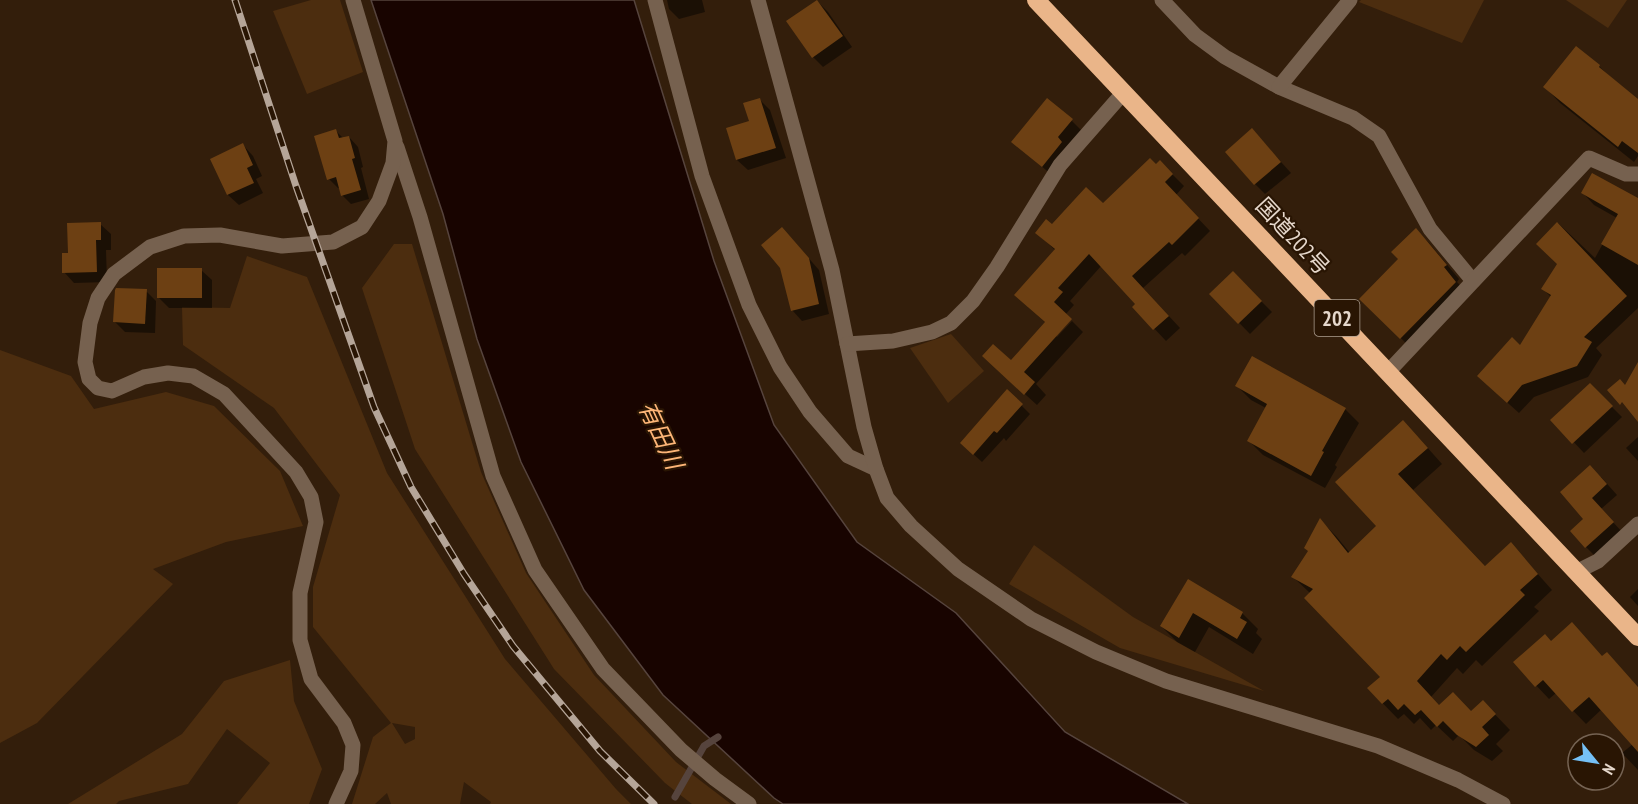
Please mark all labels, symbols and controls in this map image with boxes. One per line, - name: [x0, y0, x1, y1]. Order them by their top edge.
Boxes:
- street label: 国道202号: [1250, 191, 1336, 281]
- road number: 202: [1314, 300, 1360, 336]
- water label: 有田川: [632, 396, 692, 477]
- north arrow: [1566, 732, 1626, 792]
- text: N: [1598, 761, 1620, 778]

